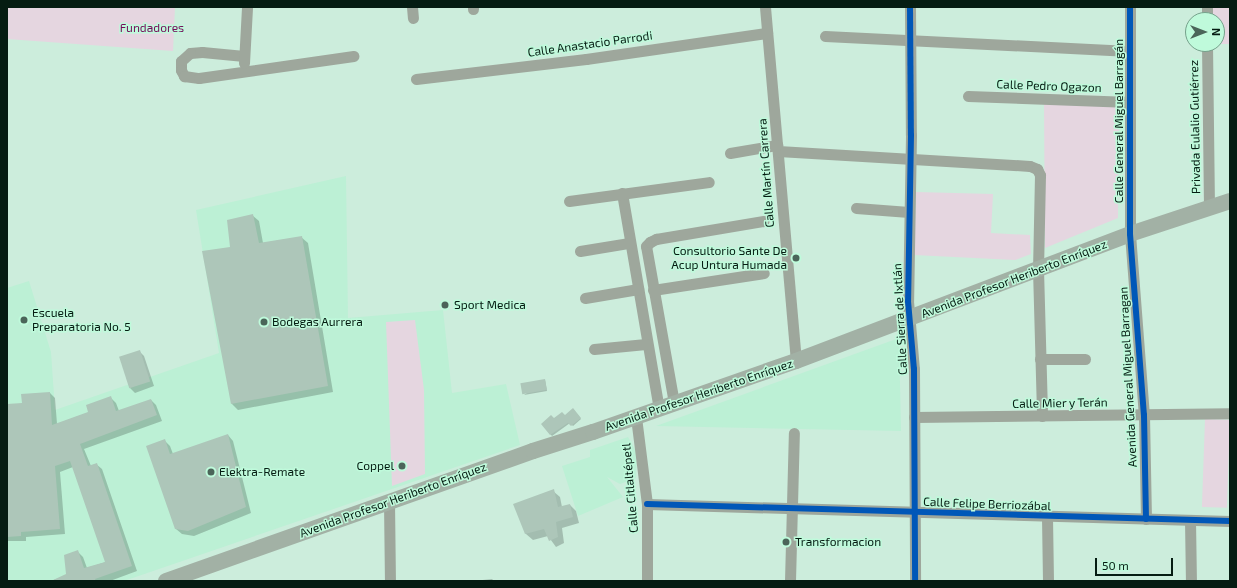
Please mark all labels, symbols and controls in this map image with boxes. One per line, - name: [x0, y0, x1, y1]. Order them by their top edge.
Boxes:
- north arrow: [1185, 12, 1225, 52]
- park label: Fundadores: [120, 21, 184, 35]
- street label: Calle Anastacio Parrodi: [527, 28, 653, 60]
- text: N: [1210, 28, 1223, 36]
- street label: Calle General Miguel Barragán: [1112, 39, 1126, 203]
- street label: Privada Eulalio Gutiérrez: [1187, 60, 1203, 194]
- street label: Calle Pedro Ogazon: [996, 77, 1102, 95]
- street label: Calle Martín Carrera: [755, 118, 777, 228]
- street label: Avenida Profesor Heriberto Enríquez: [919, 237, 1109, 321]
- place label: Consultorio Sante De Acup Untura Humada: [671, 244, 787, 272]
- marker: Consultorio Sante De Acup Untura Humada: [790, 252, 802, 264]
- street label: Calle Sierra de Ixtlán: [890, 263, 910, 375]
- street label: Avenida General Miguel Barragan: [1116, 286, 1140, 468]
- place label: Sport Medica: [454, 298, 526, 312]
- marker: Sport Medica: [439, 299, 451, 311]
- place label: Escuela Preparatoria No. 5: [32, 306, 131, 334]
- marker: Escuela Preparatoria No. 5: [19, 315, 29, 325]
- place label: Bodegas Aurrera: [272, 315, 363, 329]
- marker: Bodegas Aurrera: [259, 317, 269, 327]
- street label: Avenida Profesor Heriberto Enríquez: [603, 356, 795, 434]
- street label: Calle Mier y Terán: [1012, 395, 1108, 411]
- street label: Calle Citlaltépetl: [619, 442, 641, 534]
- street label: Avenida Profesor Heriberto Enríquez: [297, 459, 489, 541]
- place label: Coppel: [356, 459, 394, 473]
- marker: Coppel: [397, 461, 407, 471]
- place label: Elektra-Remate: [219, 465, 305, 479]
- marker: Elektra-Remate: [206, 467, 216, 477]
- street label: Calle Felipe Berriozábal: [923, 495, 1051, 513]
- place label: Transformacion: [795, 535, 881, 549]
- marker: Transformacion: [780, 536, 792, 548]
- scale bar: [1097, 550, 1175, 576]
- text: 50 m: [1102, 558, 1129, 572]

